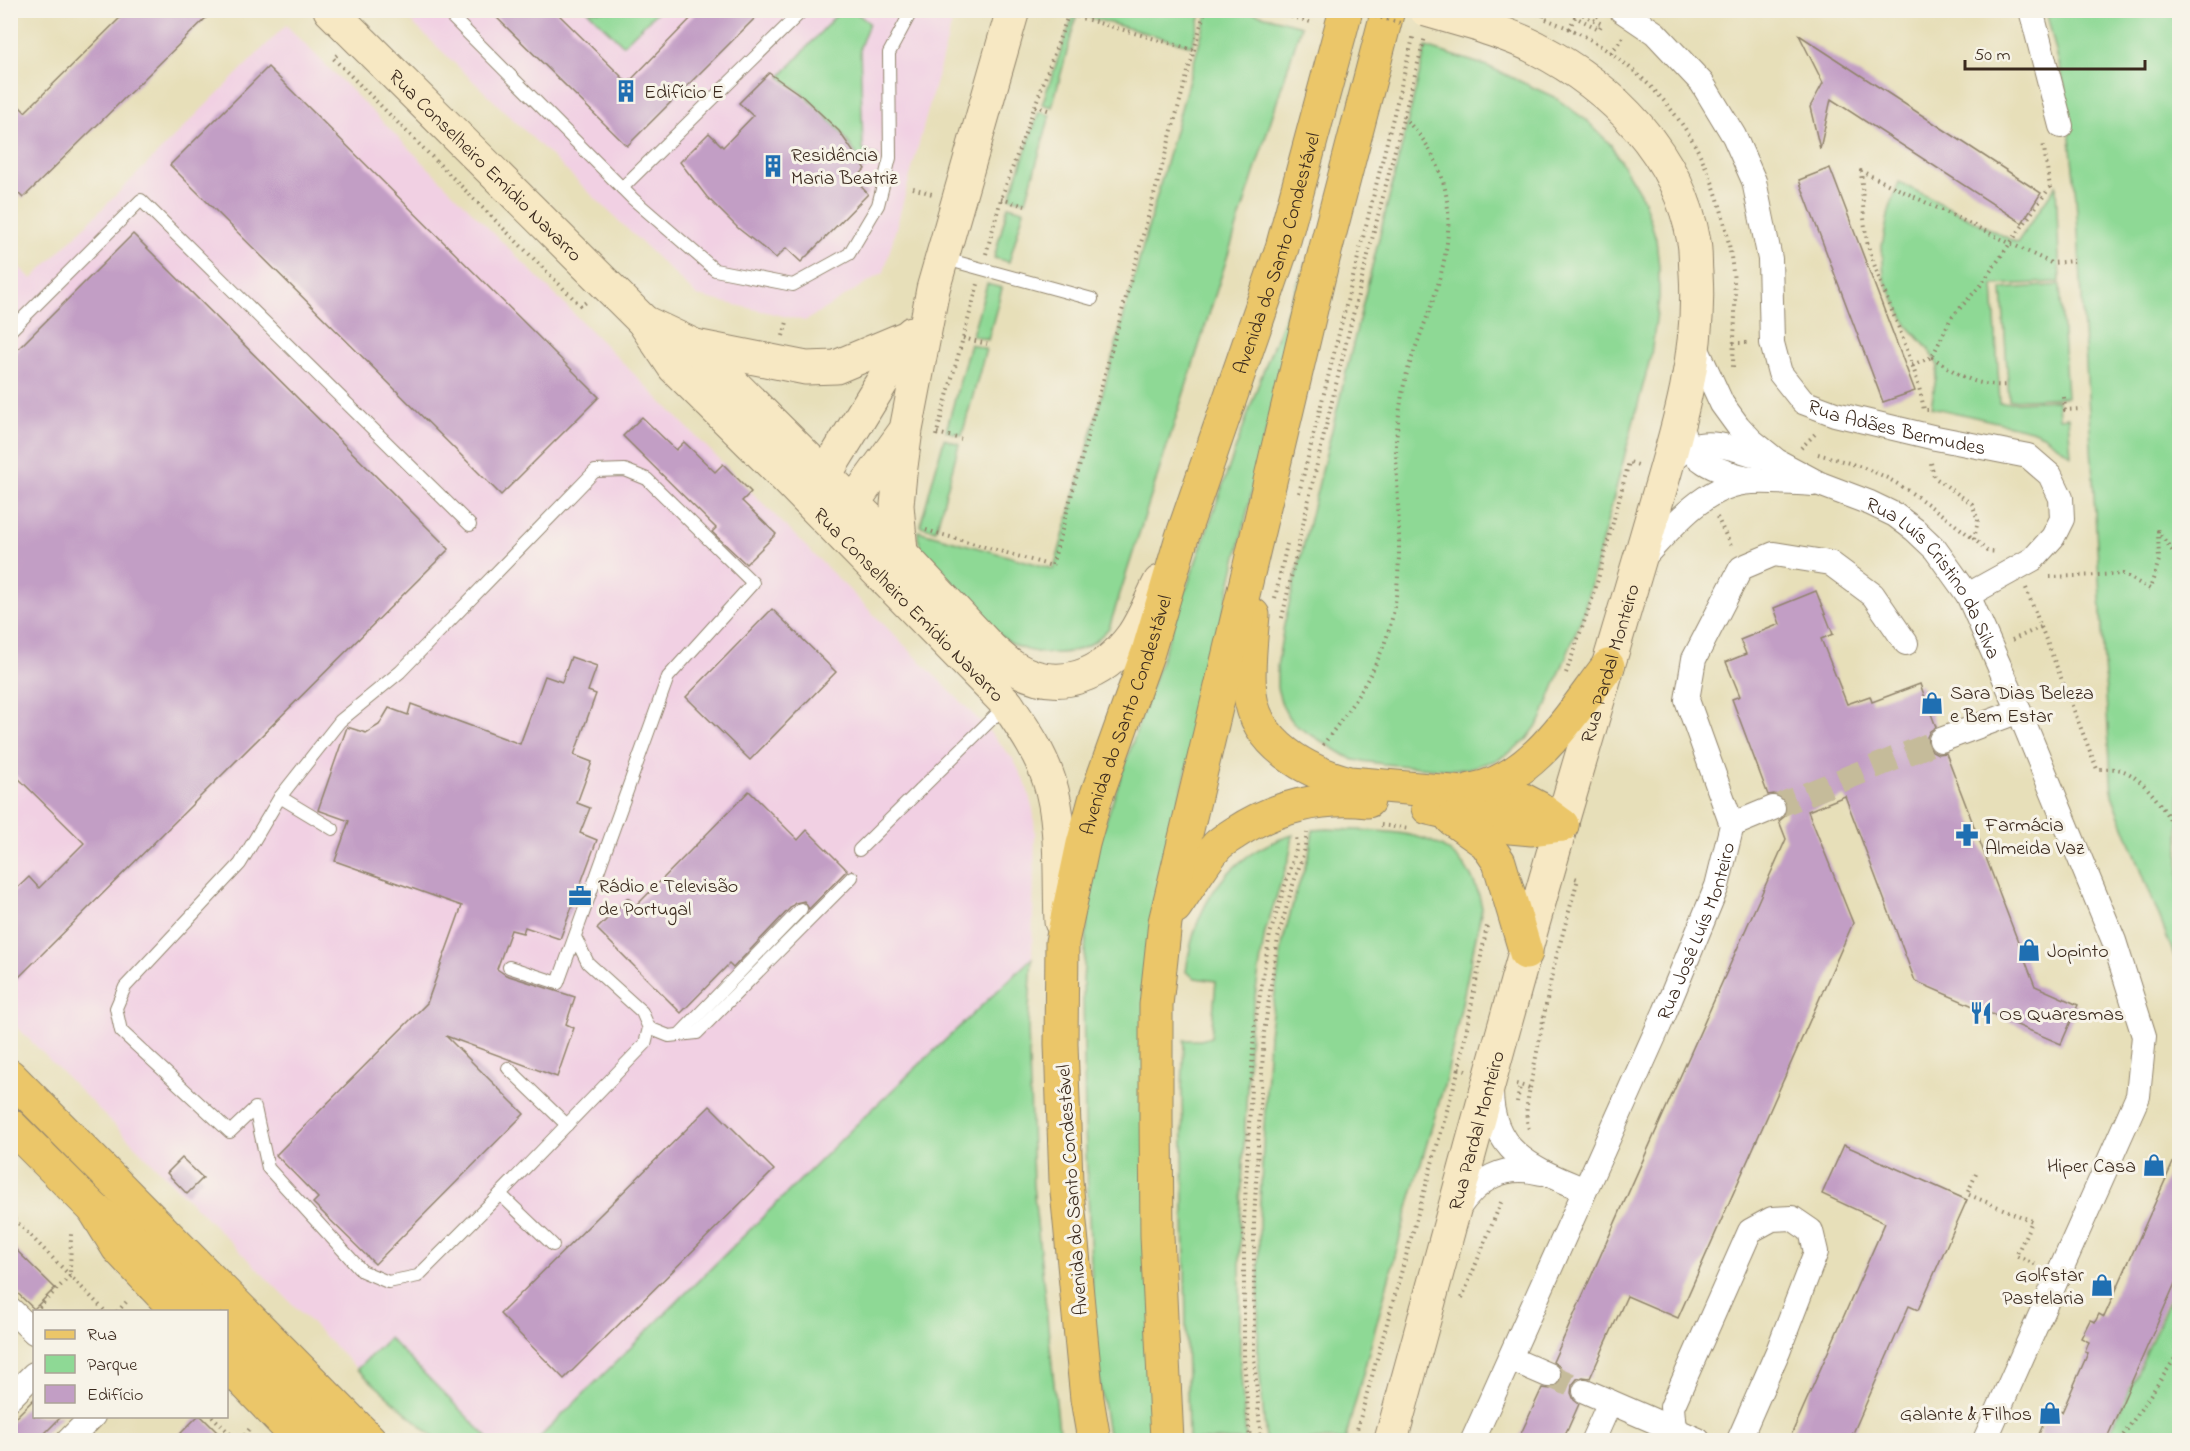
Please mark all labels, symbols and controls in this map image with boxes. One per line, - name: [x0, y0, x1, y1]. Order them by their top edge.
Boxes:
- scale bar: [1965, 33, 2145, 71]
- text: 50 m: [1974, 43, 2011, 69]
- street label: Rua Conselheiro Emídio Navarro: [381, 64, 588, 270]
- building icon: Edifício E: [613, 78, 639, 104]
- place label: Edifício E: [644, 79, 724, 108]
- street label: Avenida do Santo Condestável: [1227, 130, 1329, 379]
- place label: Residência Maria Beatriz: [791, 142, 898, 194]
- building icon: Residência Maria Beatriz: [760, 153, 786, 179]
- street label: Rua Adães Bermudes: [1803, 393, 1988, 464]
- street label: Rua Luís Cristino da Silva: [1860, 491, 2006, 664]
- street label: Rua Conselheiro Emídio Navarro: [805, 502, 1010, 710]
- street label: Rua Pardal Monteiro: [1574, 581, 1649, 747]
- street label: Avenida do Santo Condestável: [1074, 592, 1181, 839]
- place label: Sara Dias Beleza e Bem Estar: [1950, 680, 2094, 732]
- shop icon: Sara Dias Beleza e Bem Estar: [1919, 690, 1945, 716]
- place label: Farmácia Almeida Vaz: [1984, 812, 2085, 864]
- pharmacy icon: Farmácia Almeida Vaz: [1954, 822, 1980, 848]
- street label: Rua José Luís Monteiro: [1651, 840, 1744, 1026]
- place label: Rádio e Televisão de Portugal: [598, 873, 738, 926]
- office icon: Rádio e Televisão de Portugal: [567, 883, 593, 909]
- shop icon: Jopinto: [2016, 937, 2042, 963]
- place label: Jopinto: [2047, 938, 2109, 967]
- restaurant icon: Os Quaresmas: [1968, 1000, 1994, 1026]
- place label: Os Quaresmas: [1999, 1001, 2124, 1030]
- street label: Rua Pardal Monteiro: [1442, 1048, 1514, 1214]
- street label: Avenida do Santo Condestável: [1050, 1063, 1097, 1316]
- shop icon: Hiper Casa: [2141, 1152, 2167, 1178]
- place label: Hiper Casa: [2047, 1153, 2136, 1182]
- place label: Golfstar Pastelaria: [2002, 1262, 2085, 1314]
- shop icon: Golfstar Pastelaria: [2089, 1272, 2115, 1298]
- legend: [33, 1310, 228, 1418]
- text: Rua: [87, 1323, 117, 1349]
- text: Parque: [87, 1353, 138, 1379]
- text: Edifício: [87, 1383, 143, 1409]
- shop icon: Galante & Filhos: [2037, 1400, 2063, 1426]
- place label: Galante & Filhos: [1900, 1401, 2032, 1430]

